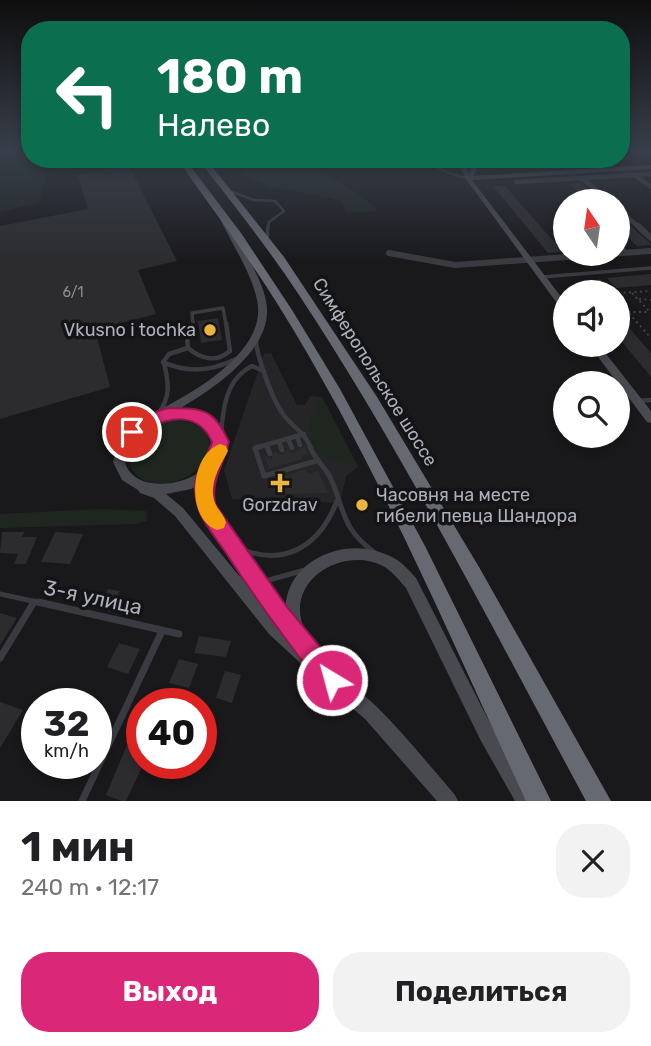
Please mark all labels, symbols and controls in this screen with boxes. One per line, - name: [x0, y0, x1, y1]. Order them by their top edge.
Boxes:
- text: 180 m: [157, 47, 303, 105]
- icon: left: [42, 49, 133, 140]
- text: Налево: [157, 106, 270, 144]
- north arrow: [553, 189, 630, 266]
- map controls: [553, 189, 630, 448]
- street label: Симферопольское шоссе: [308, 274, 442, 470]
- button: sound: [553, 280, 630, 357]
- house number: 6/1: [62, 284, 84, 301]
- place label: Vkusno i tochka: [64, 319, 196, 341]
- marker: Vkusno i tochka: [202, 322, 218, 338]
- button: search: [553, 371, 630, 448]
- pin: [102, 402, 162, 462]
- icon: arrive: [113, 413, 151, 451]
- marker: Gorzdrav: [272, 475, 288, 491]
- place label: Часовня на месте гибели певца Шандора: [376, 484, 577, 527]
- place label: Gorzdrav: [242, 494, 318, 516]
- marker: Часовня на месте гибели певца Шандора: [354, 497, 370, 513]
- street label: 3-я улица: [42, 574, 144, 620]
- position arrow: [295, 643, 369, 717]
- speed limit sign: 40: [126, 688, 217, 779]
- text: 32: [44, 703, 89, 745]
- text: km/h: [44, 740, 89, 762]
- text: 1 мин: [21, 822, 135, 872]
- button: close: [556, 824, 630, 898]
- text: 240 m · 12:17: [21, 873, 159, 901]
- button: Выход: [21, 952, 319, 1032]
- button: Поделиться: [333, 952, 630, 1032]

